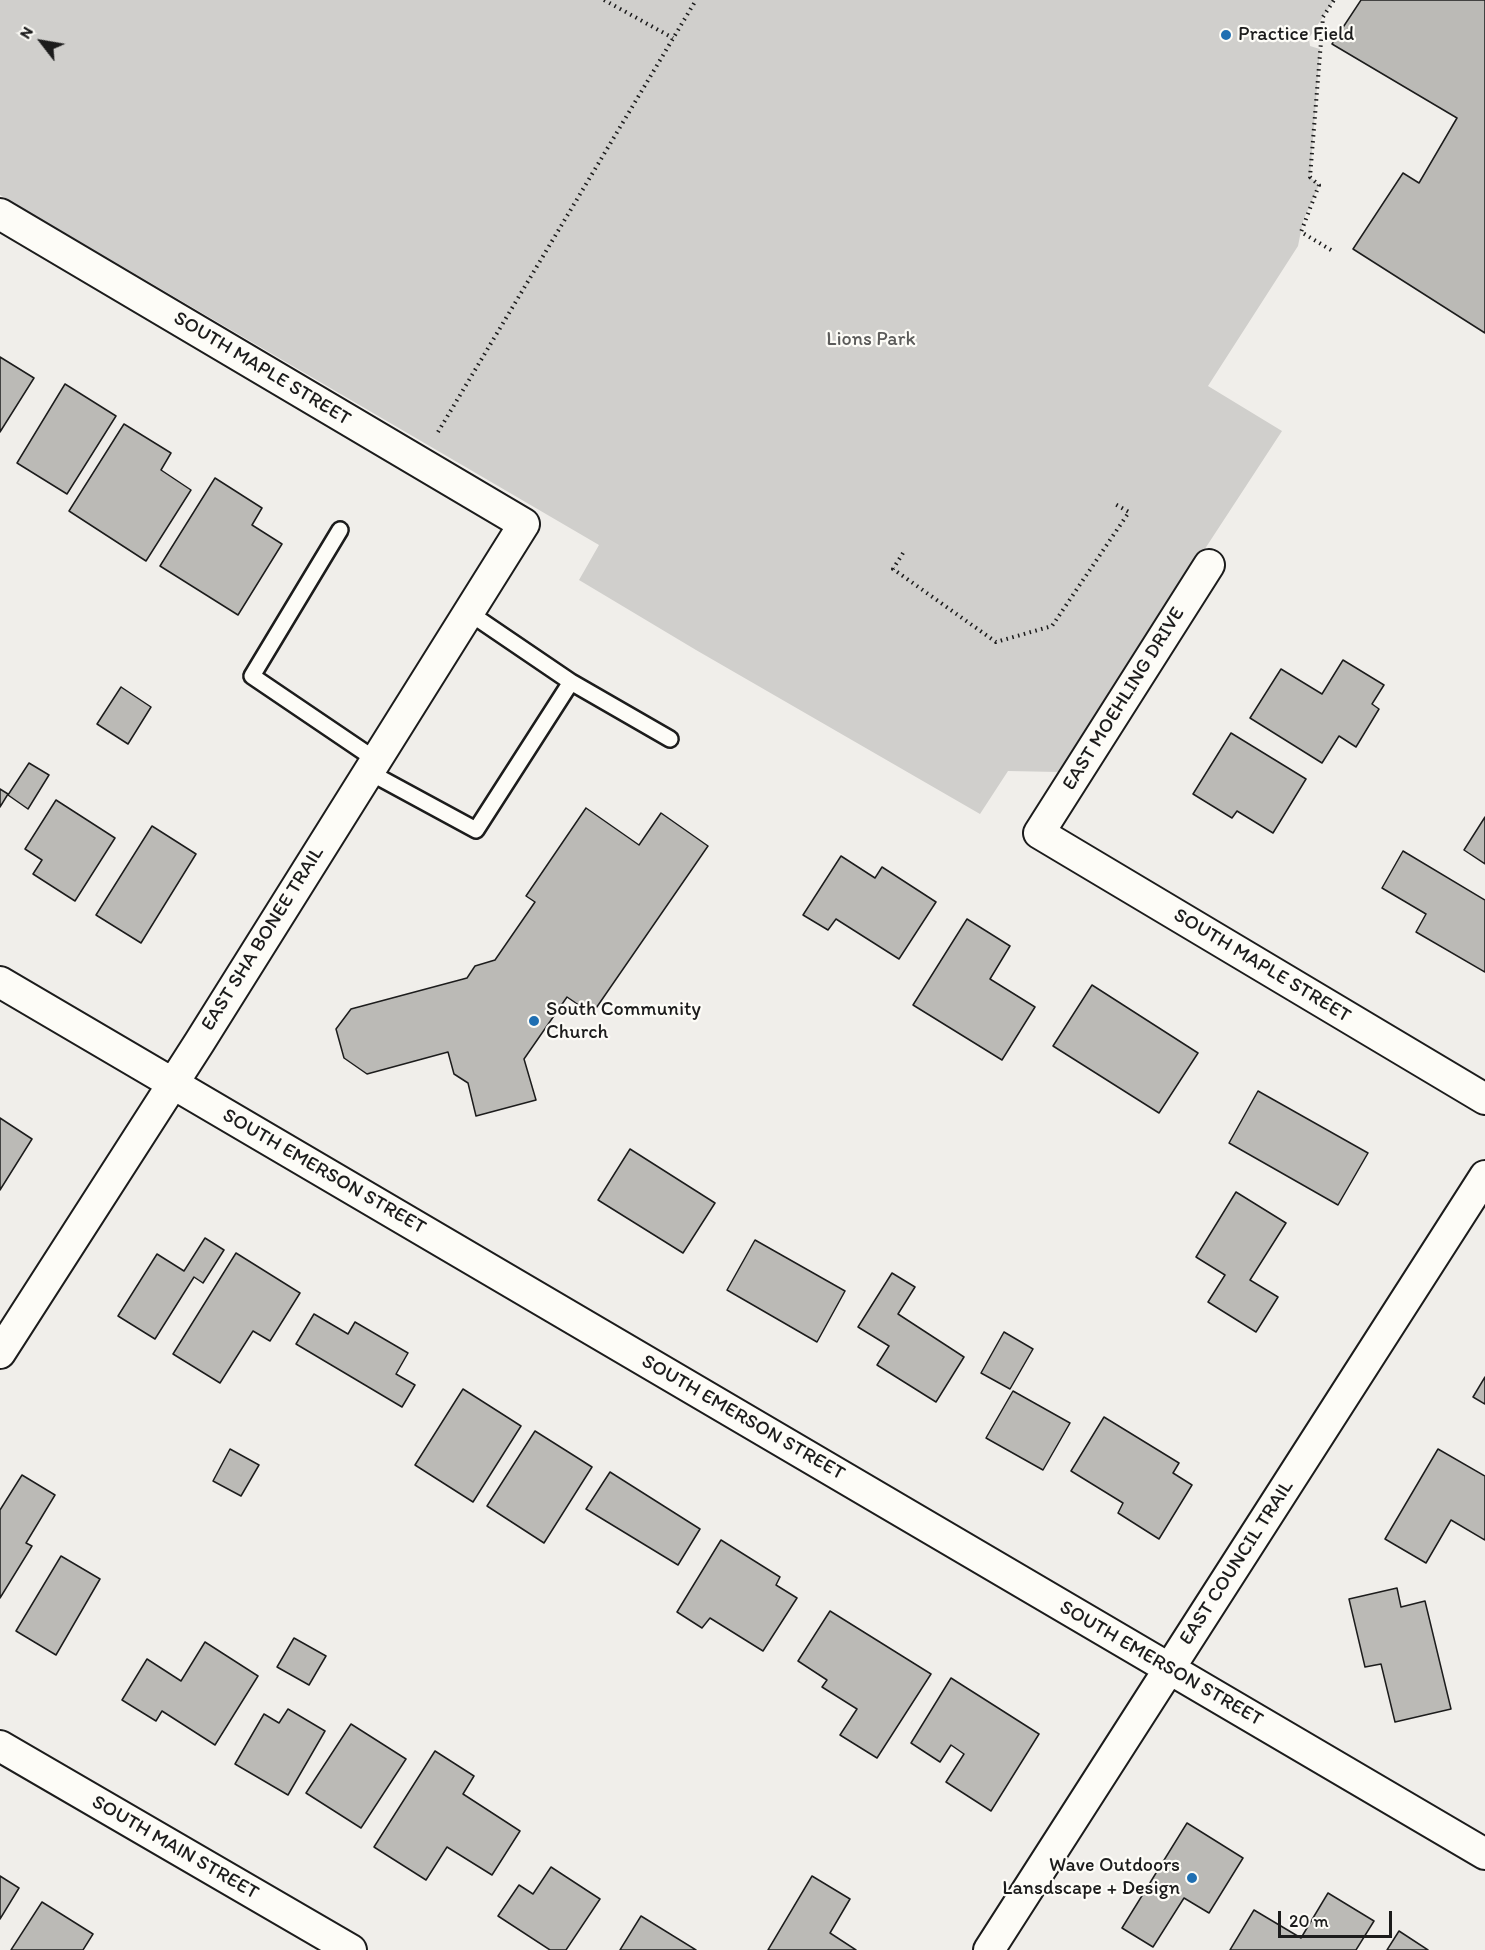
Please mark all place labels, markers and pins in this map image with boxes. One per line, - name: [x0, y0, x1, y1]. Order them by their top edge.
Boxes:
- place label: Practice Field: [1238, 23, 1354, 47]
- marker: Practice Field: [1219, 28, 1233, 42]
- place label: South Community Church: [546, 998, 701, 1045]
- marker: South Community Church: [527, 1014, 541, 1028]
- place label: Wave Outdoors Lansdscape + Design: [1002, 1854, 1180, 1901]
- marker: Wave Outdoors Lansdscape + Design: [1185, 1871, 1199, 1885]

